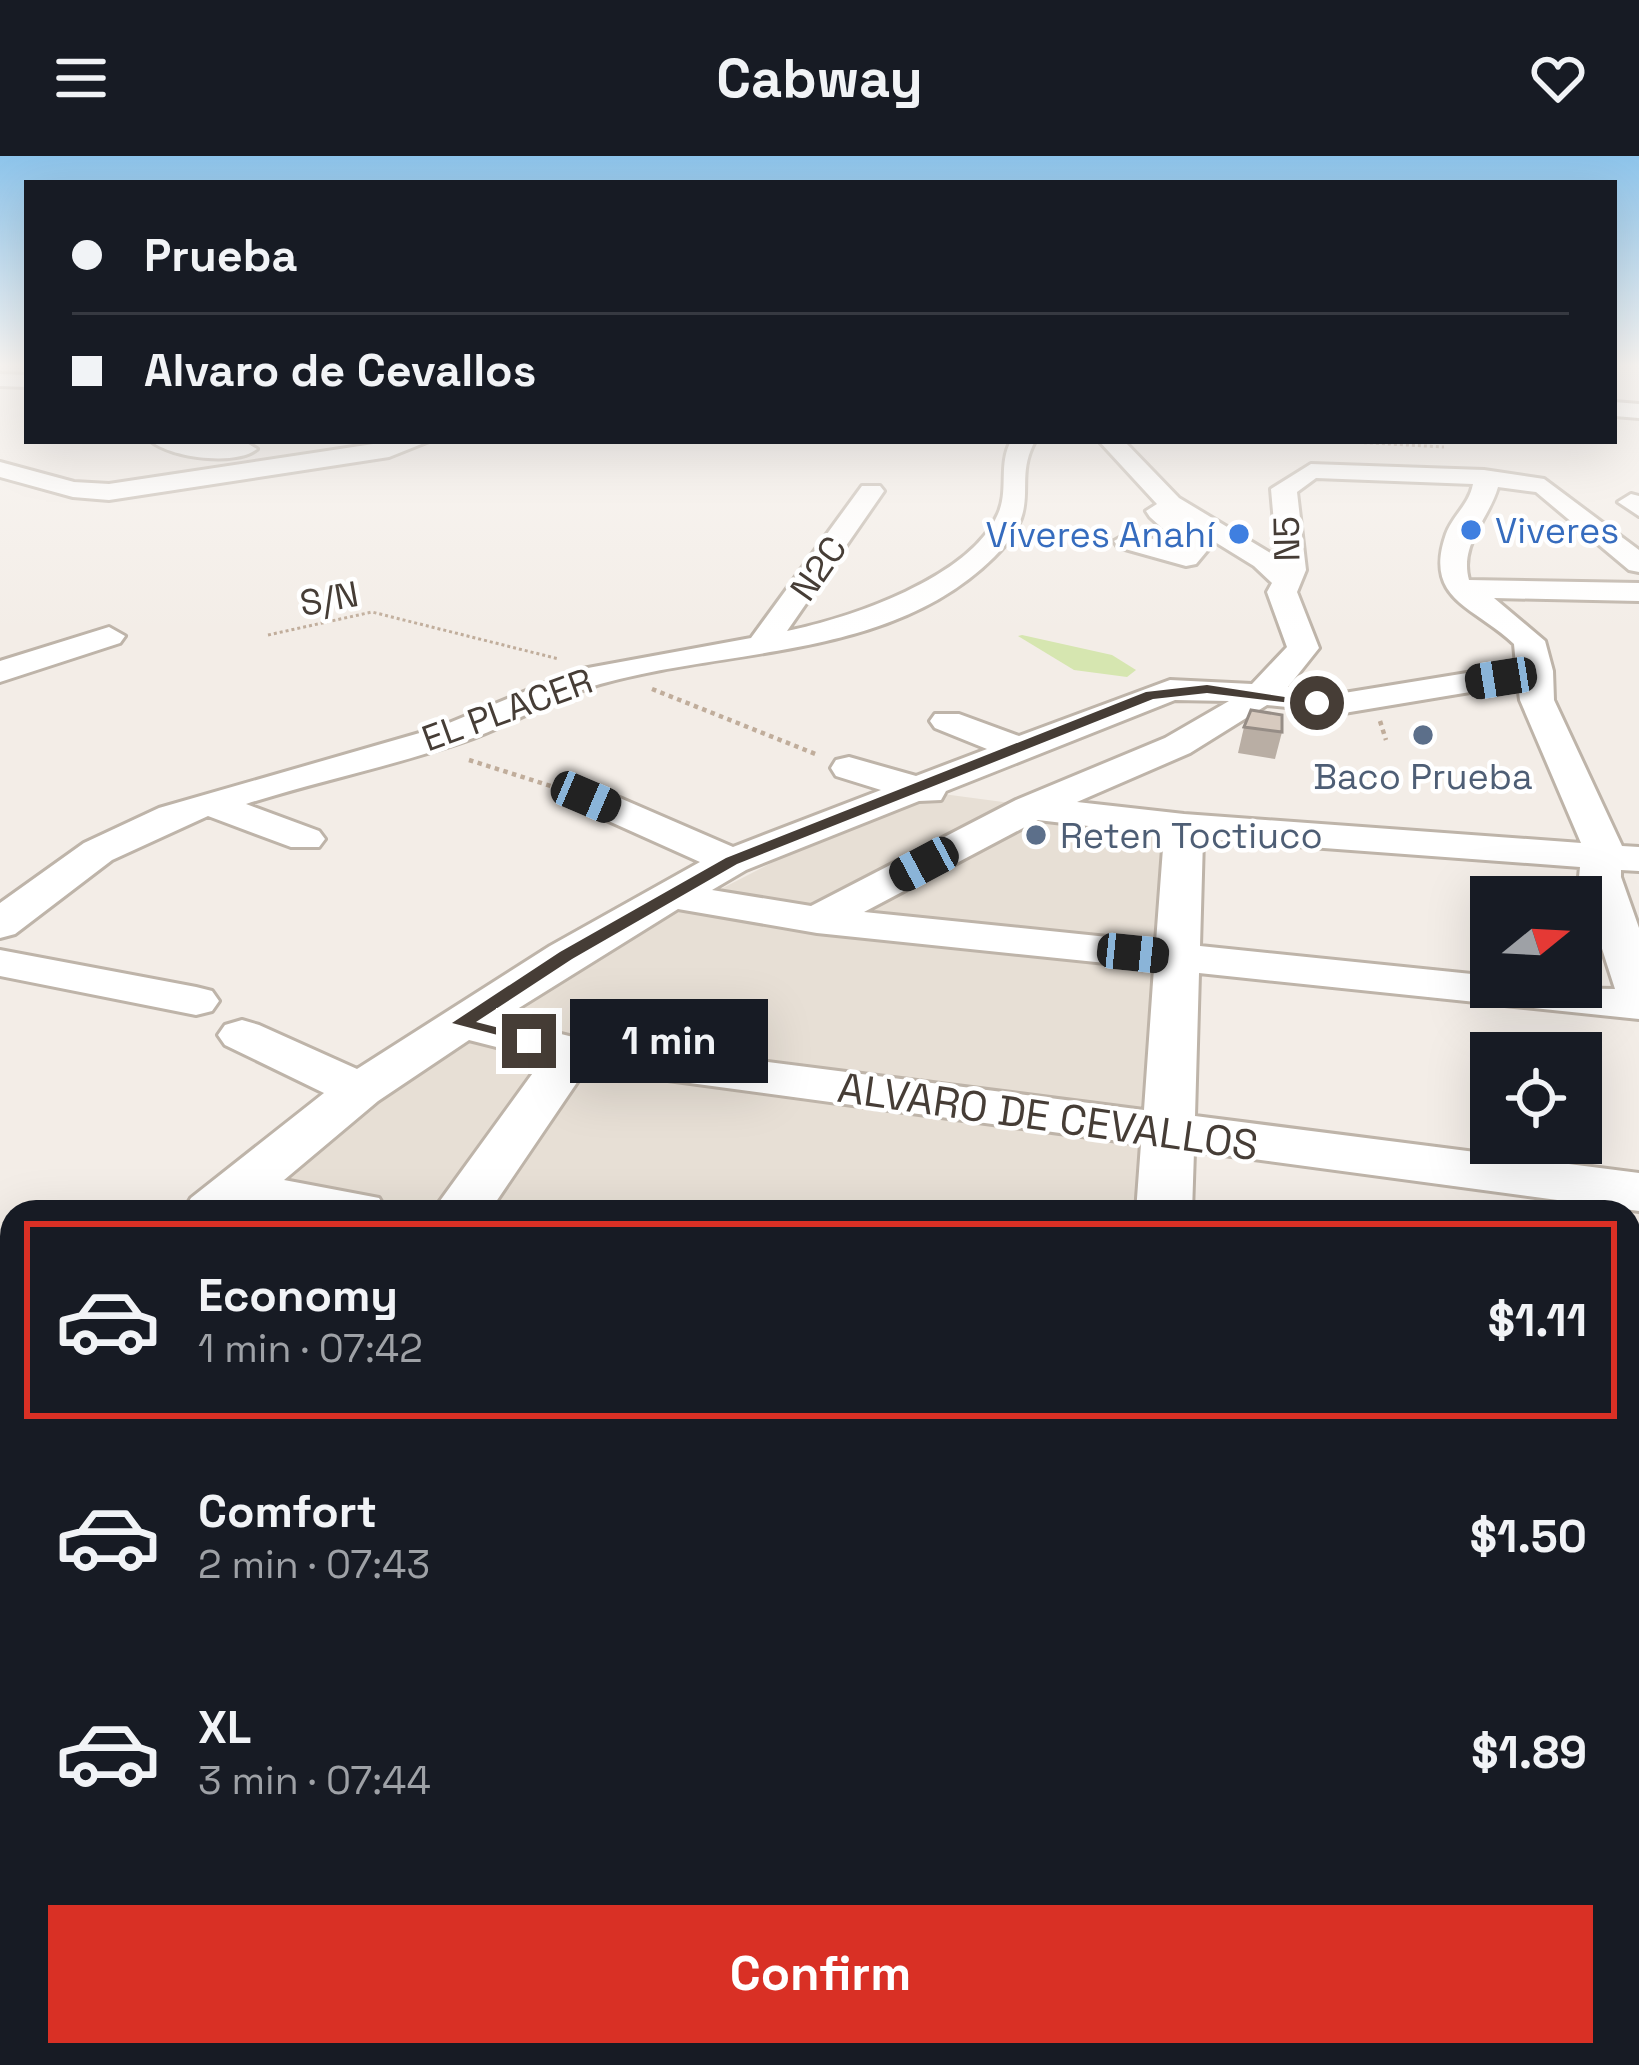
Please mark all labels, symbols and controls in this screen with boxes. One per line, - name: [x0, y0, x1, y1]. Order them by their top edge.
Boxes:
- text: Cabway: [716, 44, 923, 113]
- icon: menu: [48, 45, 114, 111]
- icon: heart: [1525, 45, 1591, 111]
- text: Prueba: [144, 227, 297, 284]
- text: Alvaro de Cevallos: [144, 342, 536, 399]
- place label: Viveres: [1495, 508, 1619, 554]
- place label: Víveres Anahí: [986, 512, 1215, 558]
- street label: N5: [1264, 516, 1310, 562]
- marker: Viveres: [1458, 517, 1484, 543]
- marker: Víveres Anahí: [1226, 521, 1252, 547]
- street label: N2C: [780, 527, 857, 610]
- street label: S/N: [296, 571, 362, 627]
- car: [1463, 655, 1539, 701]
- street label: EL PLACER: [416, 658, 599, 762]
- route start: [1290, 676, 1344, 730]
- marker: Baco Prueba: [1410, 722, 1436, 748]
- place label: Baco Prueba: [1313, 754, 1533, 800]
- car: [546, 766, 626, 828]
- place label: Reten Toctiuco: [1060, 813, 1323, 859]
- marker: Reten Toctiuco: [1023, 822, 1049, 848]
- car: [884, 831, 964, 897]
- north arrow: [1470, 876, 1602, 1008]
- map controls: [1470, 876, 1602, 1164]
- car: [1095, 931, 1171, 975]
- callout: 1 min: [571, 999, 769, 1083]
- route end: [502, 1014, 556, 1068]
- text: 1 min: [621, 1016, 717, 1065]
- button: locate: [1470, 1032, 1602, 1164]
- street label: ALVARO DE CEVALLOS: [834, 1061, 1261, 1172]
- icon: car: [54, 1266, 162, 1374]
- text: Economy: [198, 1267, 398, 1324]
- text: $1.11: [1488, 1292, 1587, 1349]
- text: 1 min · 07:42: [198, 1324, 423, 1373]
- icon: car: [54, 1482, 162, 1590]
- text: Comfort: [198, 1483, 377, 1540]
- text: $1.50: [1470, 1508, 1587, 1565]
- text: 2 min · 07:43: [198, 1540, 430, 1589]
- icon: car: [54, 1698, 162, 1806]
- text: XL: [198, 1699, 251, 1756]
- text: $1.89: [1471, 1724, 1587, 1781]
- text: 3 min · 07:44: [198, 1756, 431, 1805]
- button: Confirm: [48, 1905, 1593, 2043]

